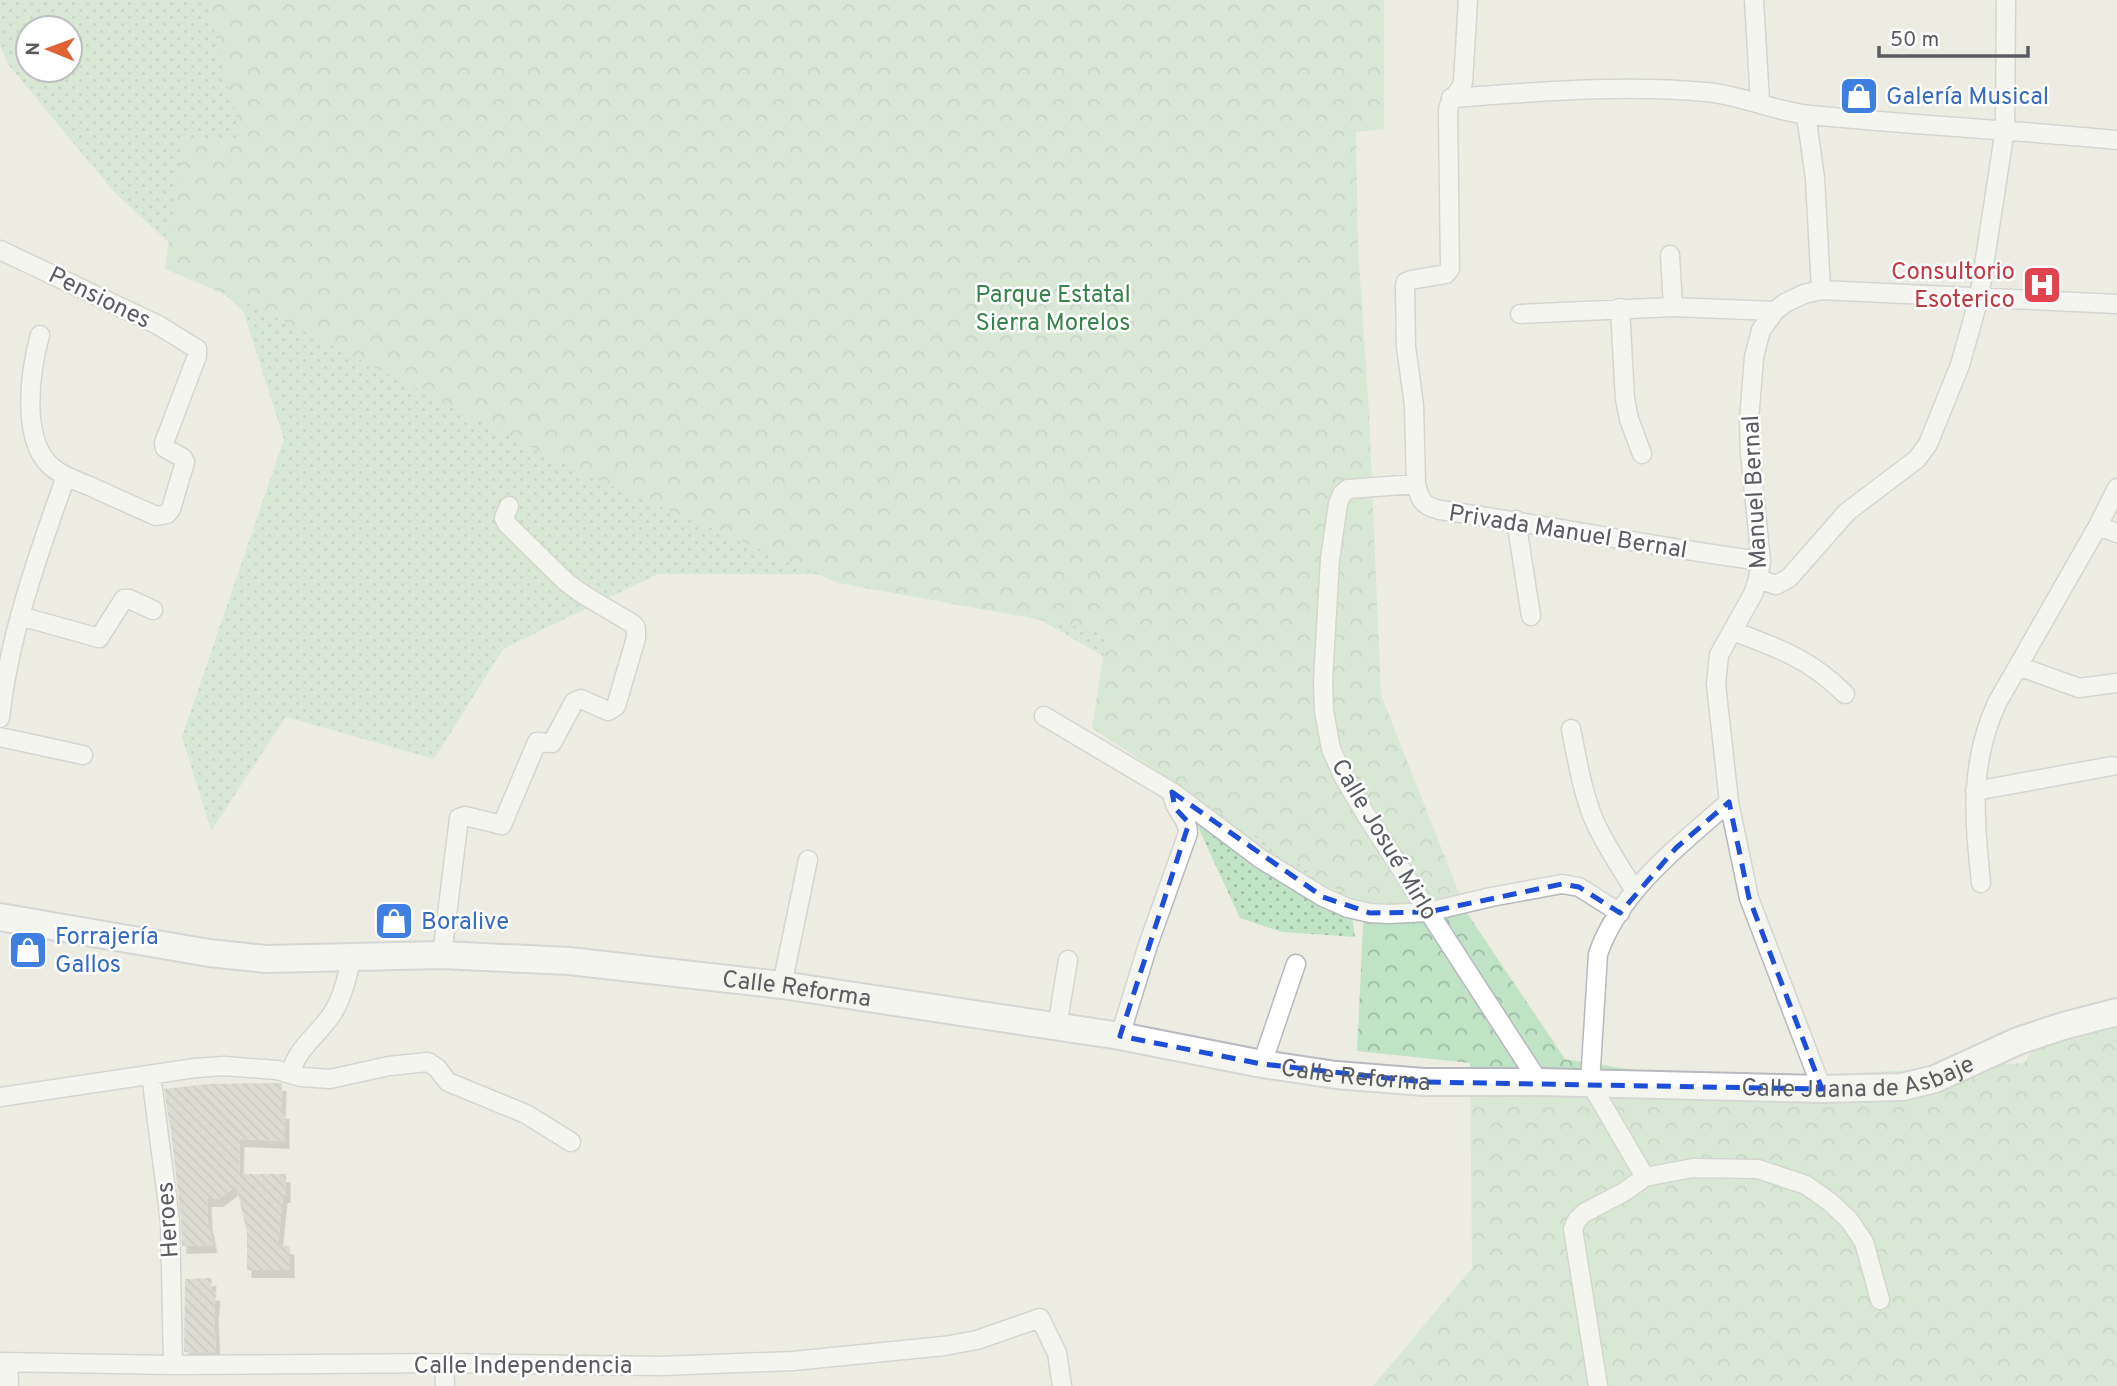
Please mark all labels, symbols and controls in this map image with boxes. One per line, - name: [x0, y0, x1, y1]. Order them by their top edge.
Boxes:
- north arrow: [14, 14, 84, 84]
- scale bar: [1879, 14, 2028, 58]
- text: 50 m: [1890, 27, 1939, 54]
- text: N: [22, 42, 46, 56]
- shop icon: Galería Musical: [1838, 75, 1880, 117]
- place label: Galería Musical: [1886, 83, 2049, 113]
- place label: Consultorio Esoterico: [1891, 258, 2015, 316]
- street label: Pensiones: [43, 261, 155, 336]
- hospital icon: Consultorio Esoterico: [2021, 264, 2063, 306]
- park label: Parque Estatal Sierra Morelos: [975, 281, 1131, 339]
- street label: Manuel Bernal: [1737, 414, 1775, 570]
- street label: Privada Manuel Bernal: [1446, 499, 1689, 567]
- street label: Calle Josué Mirlo: [1323, 754, 1443, 926]
- shop icon: Boralive: [373, 900, 415, 942]
- place label: Boralive: [421, 908, 509, 938]
- place label: Forrajería Gallos: [55, 923, 159, 981]
- shop icon: Forrajería Gallos: [7, 929, 49, 971]
- street label: Calle Reforma: [720, 965, 873, 1015]
- street label: Calle Juana de Asbaje: [1741, 1050, 1980, 1106]
- street label: Calle Reforma: [1279, 1054, 1430, 1099]
- street label: Heroes: [151, 1181, 187, 1259]
- street label: Calle Independencia: [414, 1352, 632, 1382]

